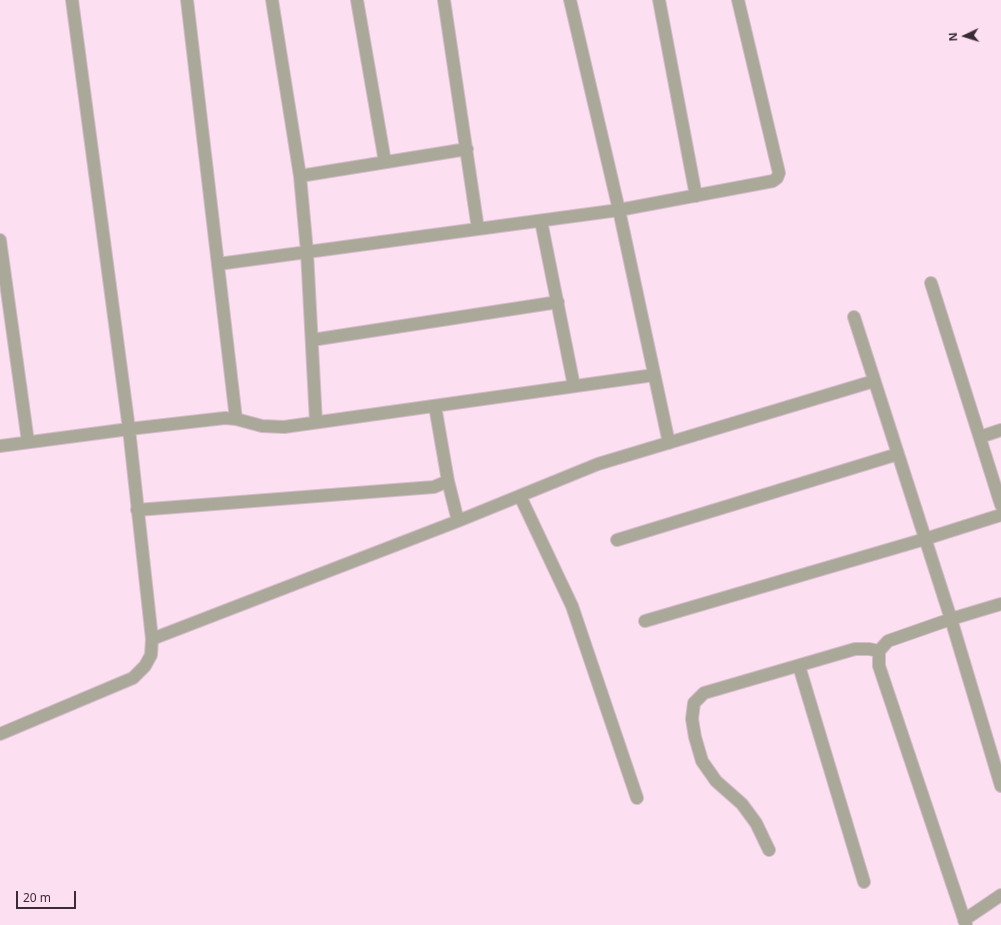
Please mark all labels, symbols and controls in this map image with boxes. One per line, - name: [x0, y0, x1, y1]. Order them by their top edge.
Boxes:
- north arrow: [945, 16, 985, 56]
- text: N: [945, 32, 960, 42]
- scale bar: [18, 883, 78, 909]
- text: 20 m: [23, 889, 51, 906]

